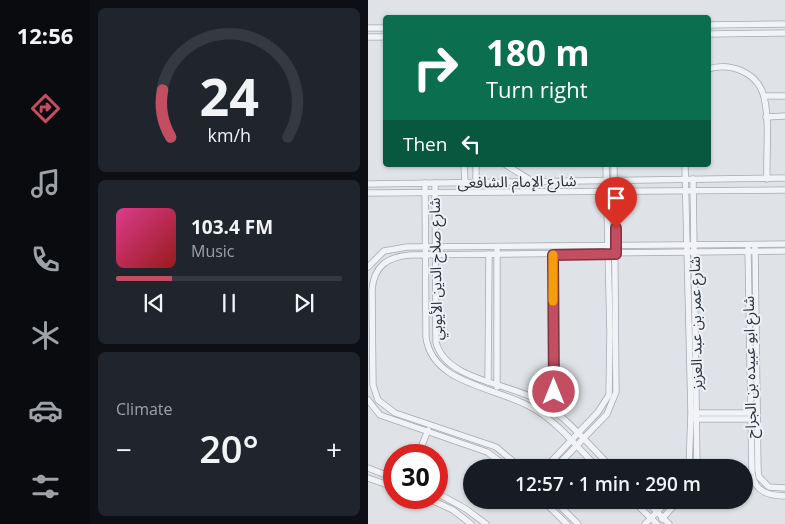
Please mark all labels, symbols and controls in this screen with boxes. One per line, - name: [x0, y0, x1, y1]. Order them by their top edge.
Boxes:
- text: 12:56: [17, 20, 73, 50]
- text: 180 m: [486, 29, 590, 76]
- icon: right: [403, 35, 468, 100]
- text: 24: [199, 60, 259, 131]
- text: Turn right: [486, 74, 588, 104]
- icon: directions: [28, 91, 63, 126]
- text: km/h: [207, 123, 251, 147]
- icon: left: [457, 130, 485, 158]
- text: Then: [403, 131, 447, 157]
- icon: music: [28, 166, 63, 201]
- street label: شارع الإمام الشافعى: [457, 170, 577, 195]
- pin: [595, 177, 637, 228]
- icon: arrive: [602, 184, 630, 212]
- street label: شارع صلاح الدين الأيوبي: [424, 197, 449, 341]
- text: 103.4 FM: [191, 214, 273, 240]
- text: Music: [191, 240, 235, 262]
- icon: phone: [28, 242, 63, 277]
- street label: شارع عمر بن عبد العزيز: [684, 256, 709, 391]
- icon: previous: [140, 289, 168, 317]
- icon: pause: [215, 289, 243, 317]
- icon: next: [290, 289, 318, 317]
- street label: شارع ابو عبيده بن الجراح: [738, 295, 763, 438]
- icon: climate: [28, 318, 63, 353]
- position arrow: [527, 365, 579, 417]
- icon: car: [28, 393, 63, 428]
- text: Climate: [116, 398, 173, 420]
- text: 20°: [199, 422, 259, 474]
- text: −: [116, 430, 132, 468]
- text: +: [326, 430, 342, 468]
- speed limit sign: 30: [383, 444, 448, 509]
- icon: filters: [28, 469, 63, 504]
- text: 12:57 · 1 min · 290 m: [515, 471, 701, 497]

